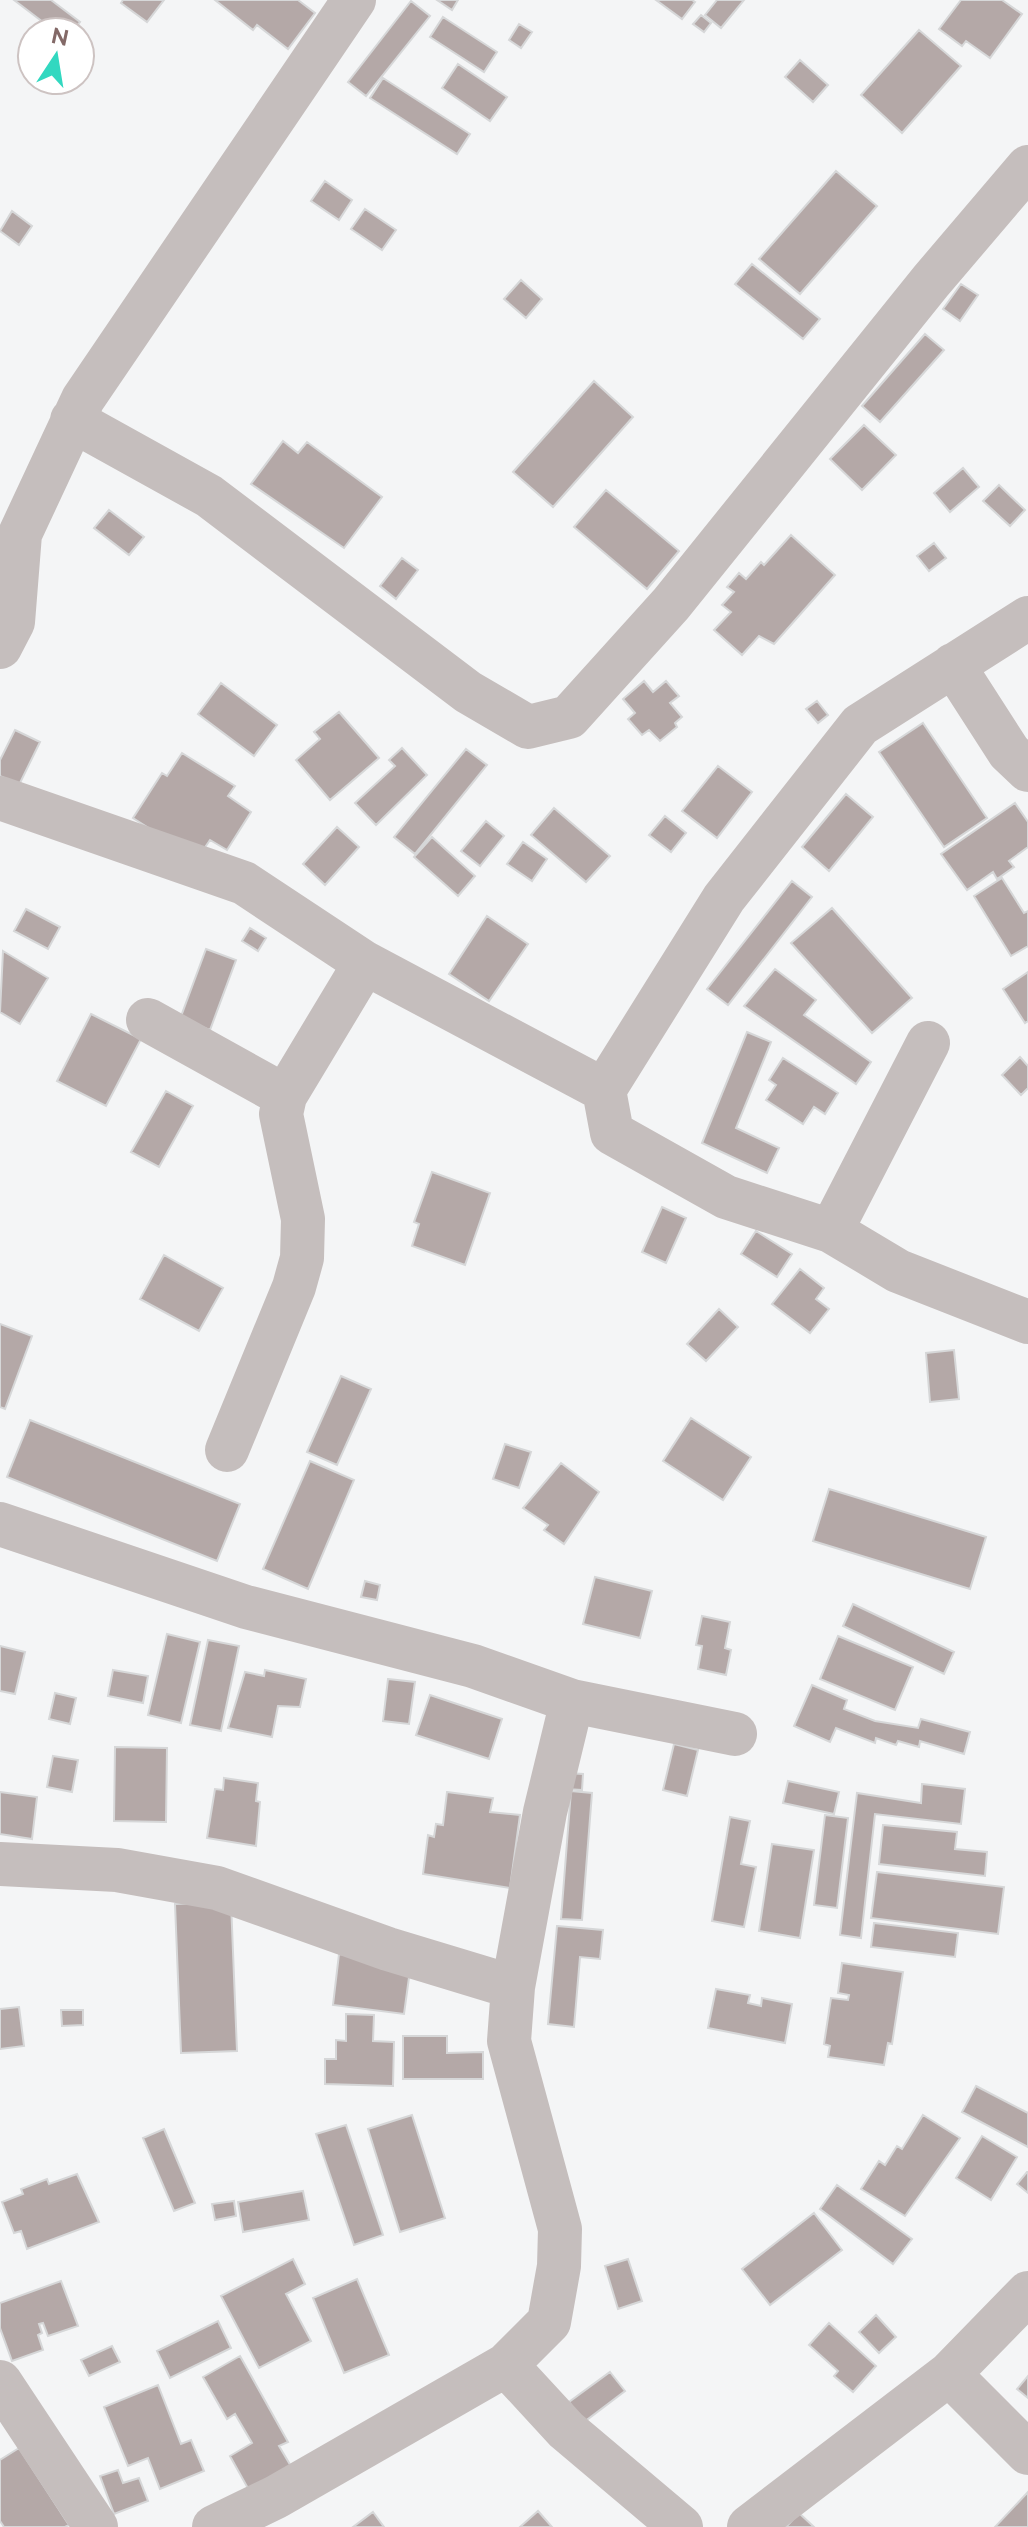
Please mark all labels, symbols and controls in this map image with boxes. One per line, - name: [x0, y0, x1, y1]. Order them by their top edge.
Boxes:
- north arrow: [16, 16, 96, 96]
- text: N: [49, 22, 71, 51]

